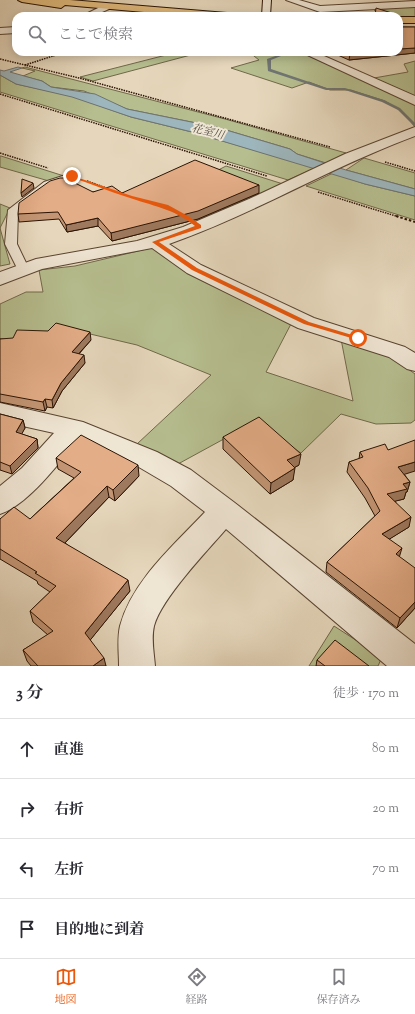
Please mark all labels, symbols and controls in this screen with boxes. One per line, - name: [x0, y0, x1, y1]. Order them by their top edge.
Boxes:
- search box: [12, 12, 403, 56]
- icon: search: [26, 23, 48, 45]
- text: ここで検索: [58, 25, 133, 46]
- water label: 花室川: [190, 120, 227, 144]
- route end: [63, 167, 81, 185]
- route start: [349, 329, 367, 347]
- text: 3 分: [16, 682, 44, 706]
- text: 徒歩 · 170 m: [333, 685, 399, 703]
- icon: ahead: [16, 738, 38, 760]
- text: 直進: [54, 740, 84, 761]
- text: 80 m: [372, 740, 399, 758]
- icon: right: [16, 798, 38, 820]
- text: 右折: [54, 800, 84, 821]
- text: 20 m: [373, 800, 399, 818]
- icon: left: [16, 858, 38, 880]
- text: 左折: [54, 860, 84, 881]
- text: 70 m: [372, 860, 399, 878]
- icon: arrive: [16, 918, 38, 940]
- text: 目的地に到着: [54, 920, 144, 941]
- tab: 地図: [55, 966, 77, 1008]
- tab: 経路: [186, 966, 208, 1008]
- tab: 保存済み: [317, 966, 361, 1008]

